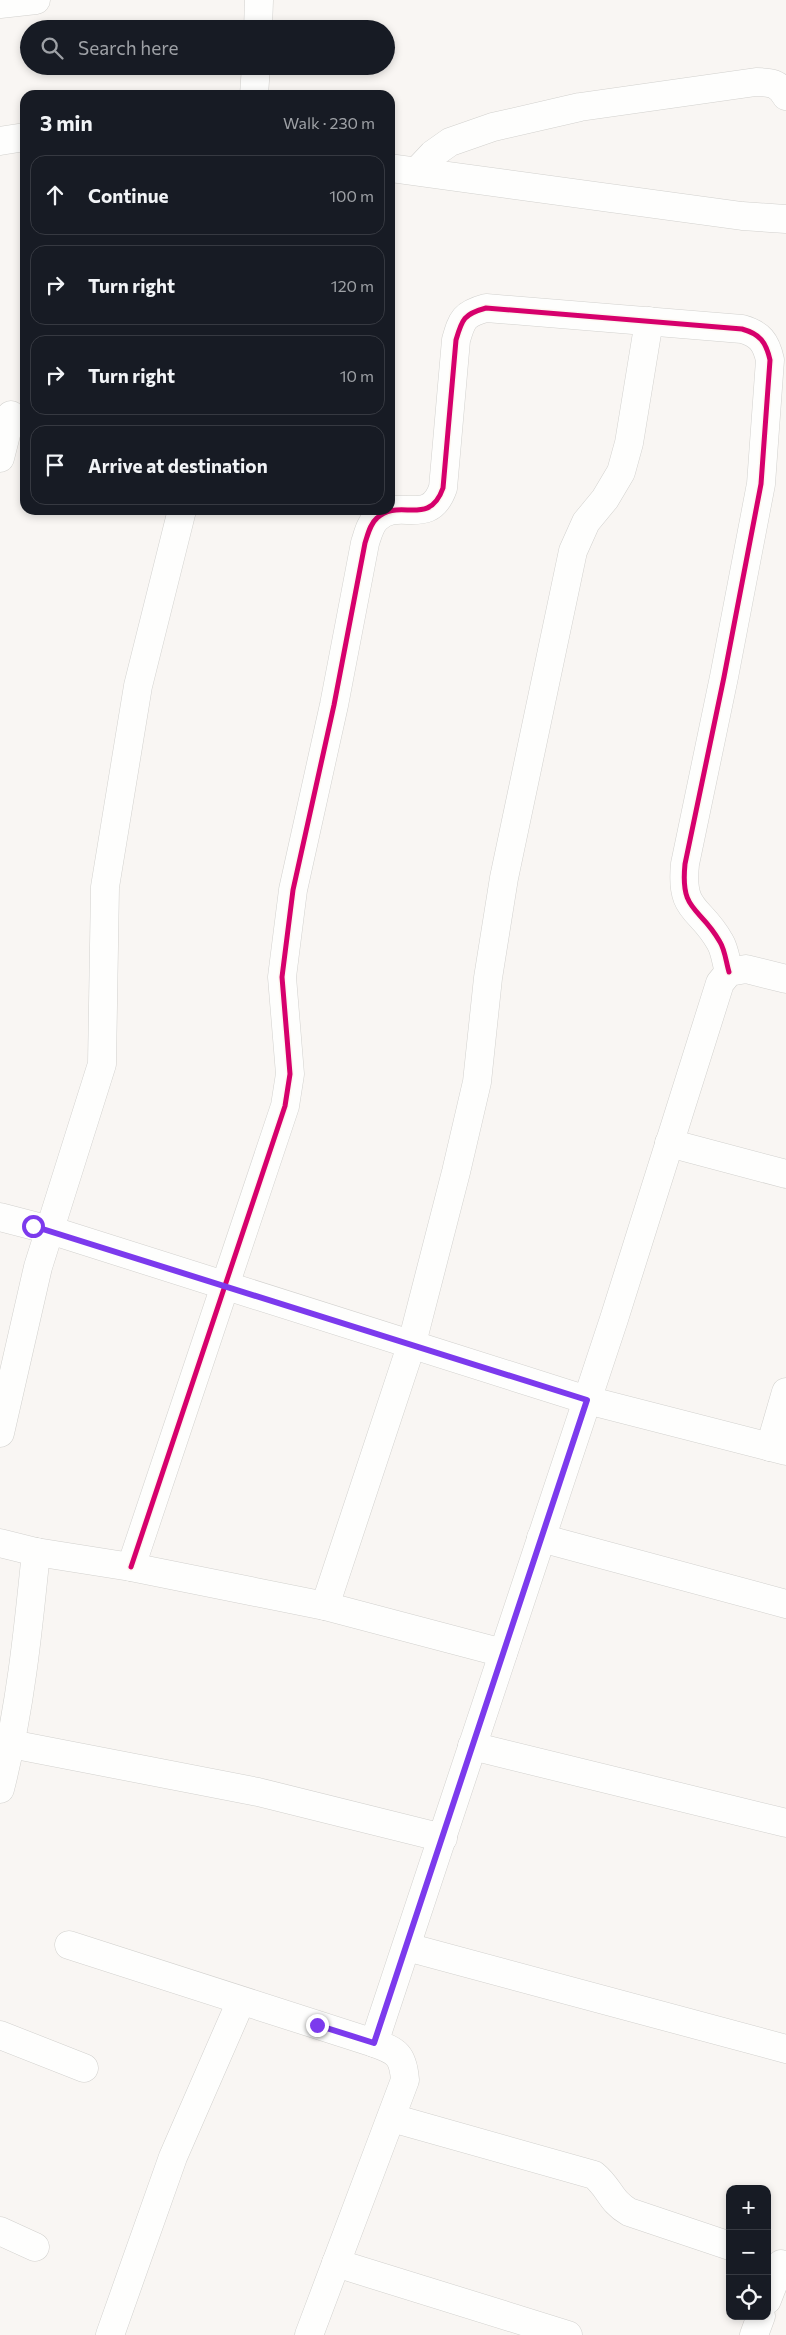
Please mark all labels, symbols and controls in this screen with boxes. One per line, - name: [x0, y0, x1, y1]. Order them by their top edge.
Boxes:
- search box: [20, 20, 395, 75]
- icon: search: [38, 34, 66, 62]
- text: Search here: [78, 36, 178, 59]
- text: 3 min: [40, 110, 93, 135]
- text: Walk · 230 m: [283, 113, 375, 132]
- icon: ahead: [41, 181, 69, 209]
- text: Continue: [88, 184, 168, 207]
- text: 100 m: [329, 186, 374, 205]
- icon: right: [41, 271, 69, 299]
- text: Turn right: [88, 274, 175, 297]
- text: 120 m: [331, 276, 374, 295]
- icon: right: [41, 361, 69, 389]
- text: Turn right: [88, 364, 175, 387]
- text: 10 m: [340, 366, 374, 385]
- icon: arrive: [41, 451, 69, 479]
- text: Arrive at destination: [88, 454, 268, 477]
- route start: [22, 1215, 45, 1238]
- route end: [306, 2014, 329, 2037]
- map controls: [726, 2185, 771, 2320]
- button: +: [726, 2185, 771, 2230]
- button: −: [726, 2230, 771, 2275]
- button: locate: [726, 2275, 771, 2320]

